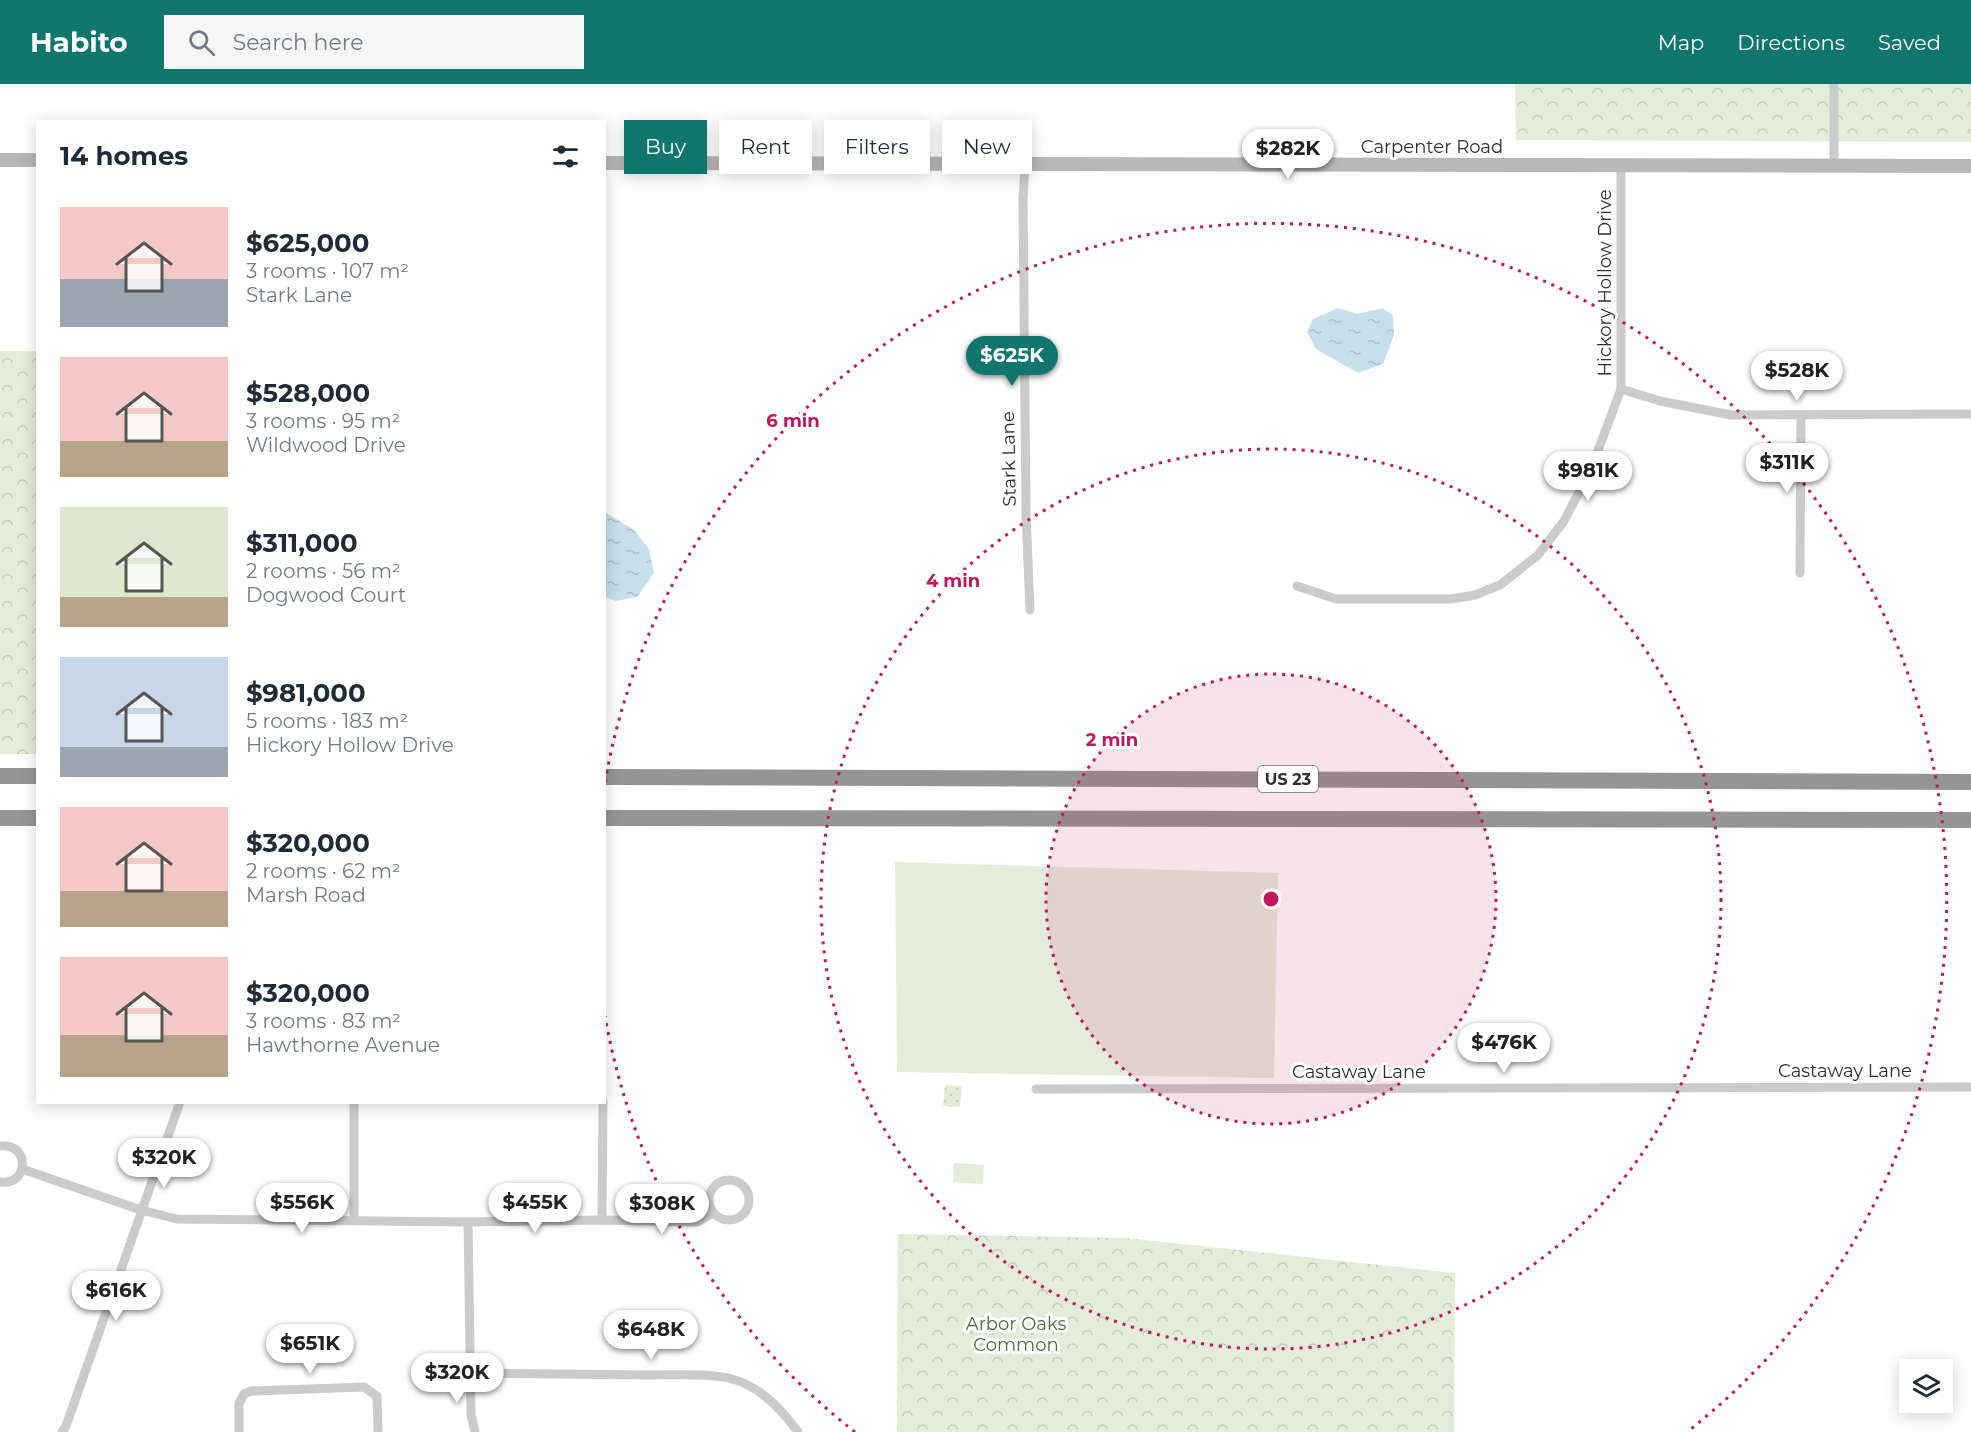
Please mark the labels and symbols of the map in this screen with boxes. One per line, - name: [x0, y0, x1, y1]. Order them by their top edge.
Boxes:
- pin: $282K: [1246, 129, 1330, 180]
- street label: Carpenter Road: [1361, 136, 1503, 158]
- street label: Hickory Hollow Drive: [1594, 189, 1616, 377]
- pin: $625K: [970, 336, 1054, 387]
- pin: $528K: [1755, 351, 1839, 402]
- text: 6 min: [766, 410, 820, 432]
- street label: Stark Lane: [997, 411, 1021, 507]
- pin: $311K: [1745, 443, 1829, 494]
- pin: $981K: [1546, 451, 1630, 502]
- text: 4 min: [926, 570, 980, 592]
- text: 2 min: [1086, 729, 1138, 751]
- road number: US 23: [1258, 766, 1318, 792]
- centre of rings: [1261, 889, 1281, 909]
- pin: $476K: [1462, 1023, 1546, 1074]
- street label: Castaway Lane: [1778, 1060, 1912, 1082]
- street label: Castaway Lane: [1292, 1061, 1426, 1083]
- pin: $320K: [122, 1138, 206, 1189]
- pin: $556K: [260, 1183, 344, 1234]
- pin: $455K: [493, 1183, 577, 1234]
- pin: $308K: [620, 1184, 704, 1235]
- pin: $616K: [74, 1271, 158, 1322]
- pin: $648K: [609, 1310, 693, 1361]
- park label: Arbor Oaks Common: [966, 1313, 1066, 1356]
- pin: $651K: [268, 1324, 352, 1375]
- pin: $320K: [415, 1353, 499, 1404]

